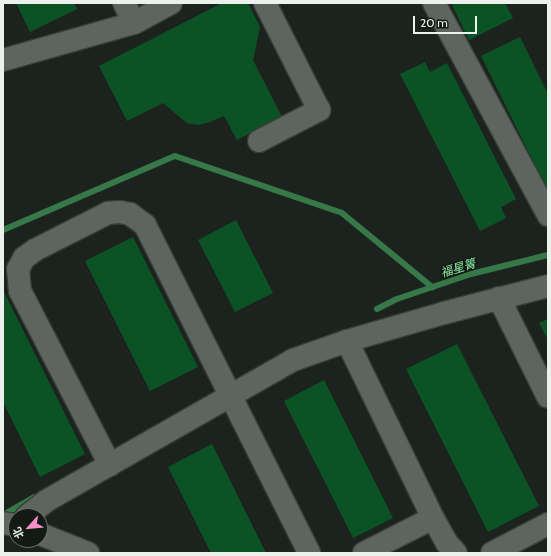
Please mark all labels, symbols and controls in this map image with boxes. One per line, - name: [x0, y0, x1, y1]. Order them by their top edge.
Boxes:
- scale bar: [415, 8, 479, 34]
- text: 20 m: [420, 15, 448, 30]
- water label: 福星箐: [439, 256, 477, 280]
- north arrow: [8, 508, 48, 548]
- text: 北: [9, 525, 27, 541]

